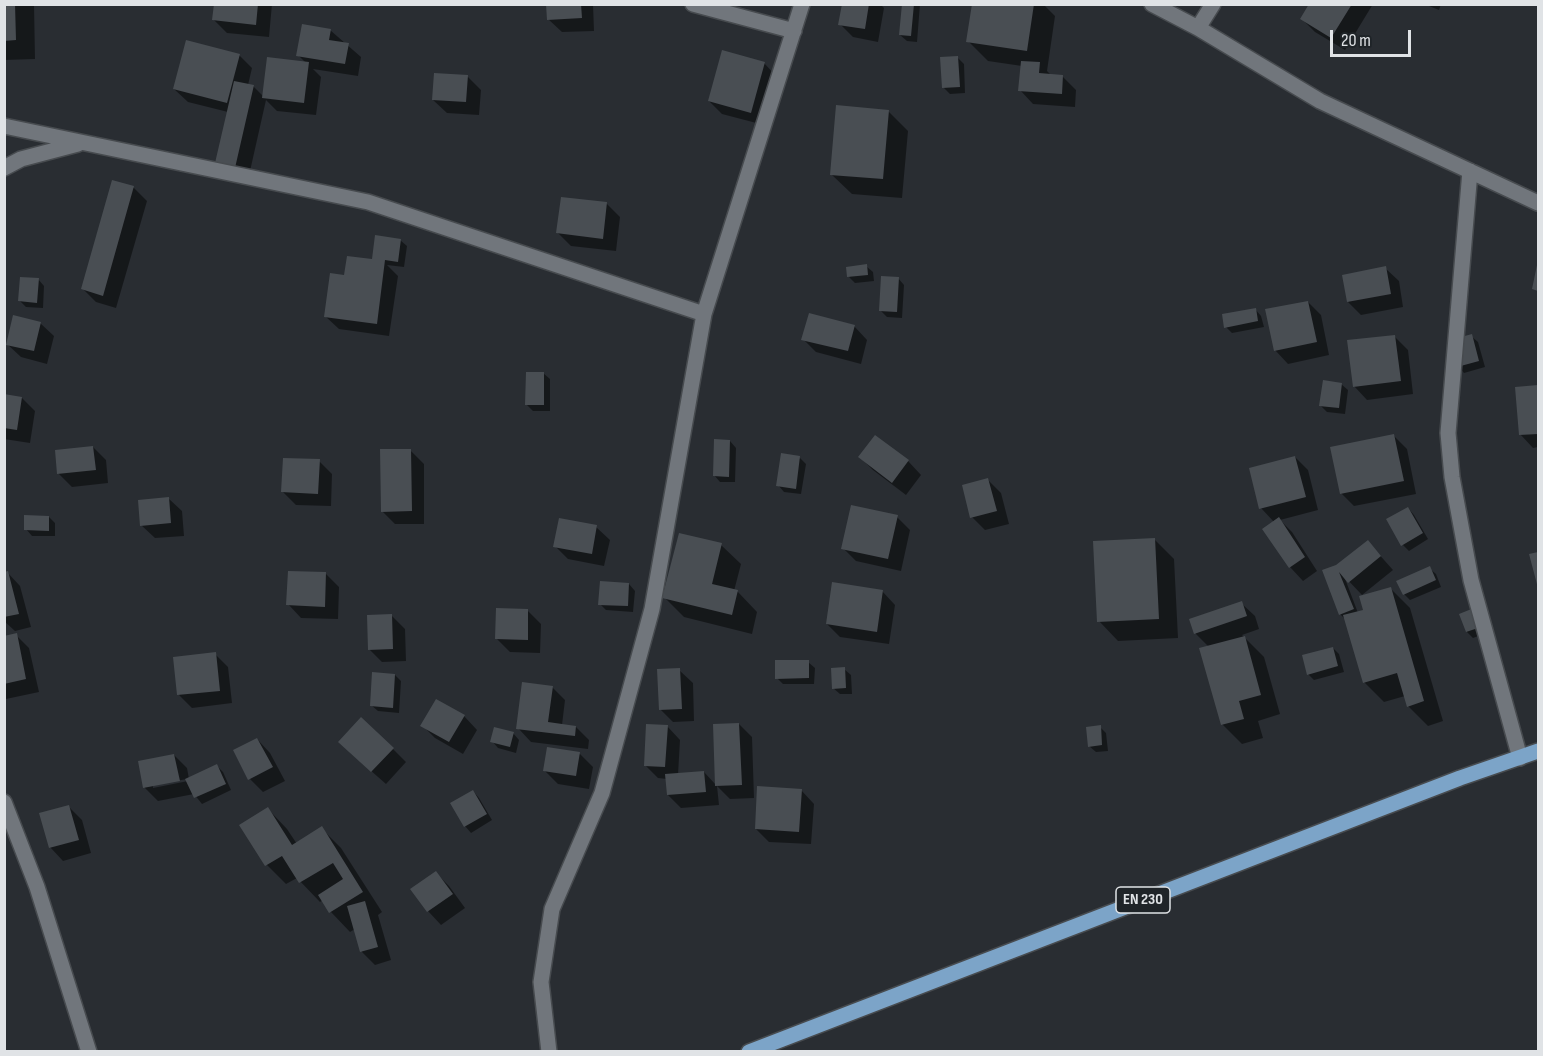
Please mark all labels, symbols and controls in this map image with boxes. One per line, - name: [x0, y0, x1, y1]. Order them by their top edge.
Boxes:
- scale bar: [1333, 18, 1414, 56]
- text: 20 m: [1341, 30, 1371, 51]
- road number: EN 230: [1116, 887, 1170, 913]

